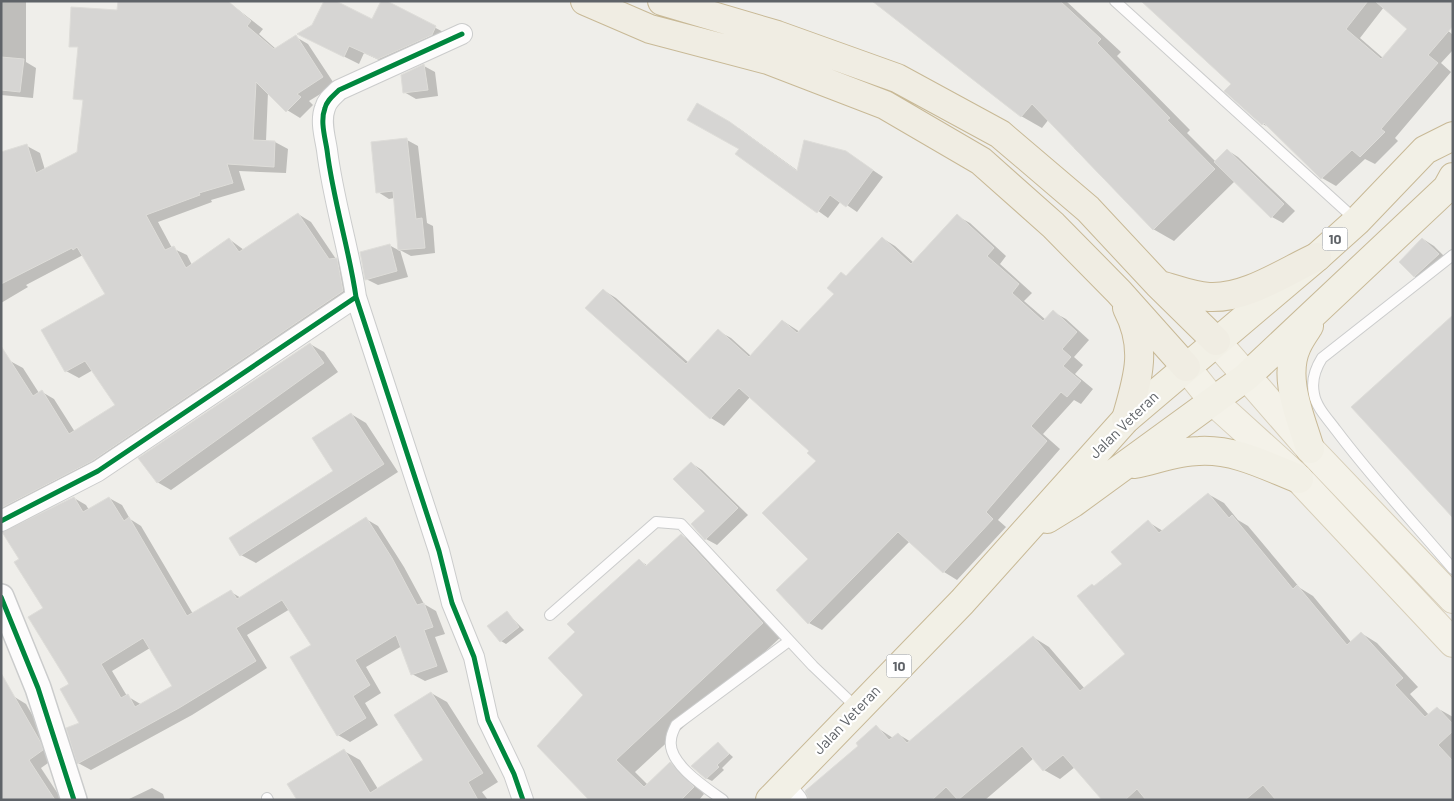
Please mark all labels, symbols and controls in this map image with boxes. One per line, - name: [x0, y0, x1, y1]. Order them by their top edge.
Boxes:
- road number: 10: [1322, 228, 1348, 250]
- street label: Jalan Veteran: [1085, 387, 1162, 462]
- road number: 10: [886, 654, 912, 678]
- street label: Jalan Veteran: [809, 681, 884, 758]

